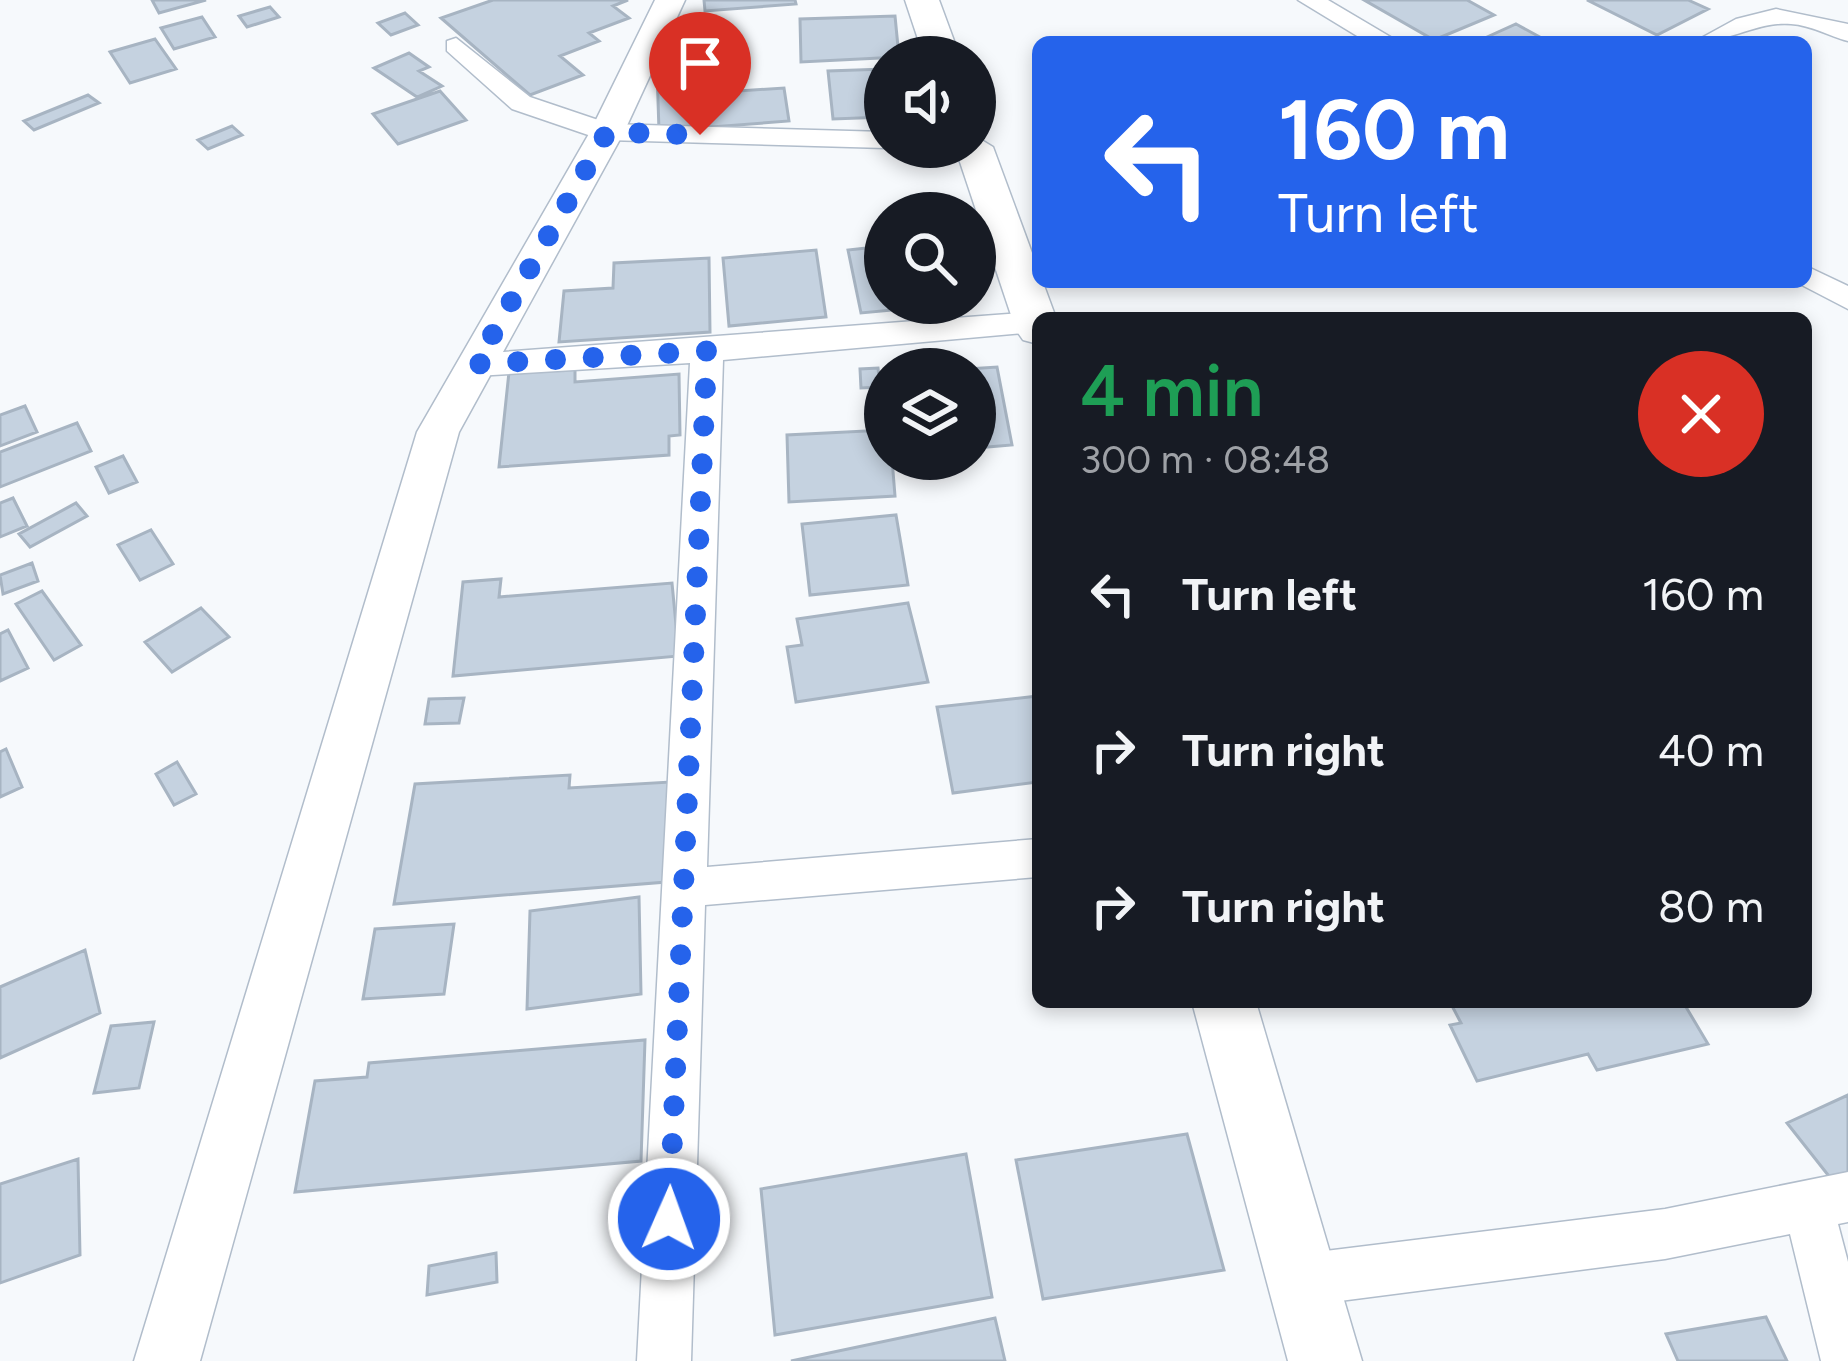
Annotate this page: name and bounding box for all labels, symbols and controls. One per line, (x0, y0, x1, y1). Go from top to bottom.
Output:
pin (649, 12, 751, 135)
icon: arrive (667, 30, 733, 96)
map controls (864, 36, 996, 480)
button: sound (864, 36, 996, 168)
text: 160 m (1278, 79, 1510, 180)
icon: left (1080, 84, 1236, 240)
text: Turn left (1278, 181, 1479, 246)
button: search (864, 192, 996, 324)
button: layers (864, 348, 996, 480)
text: 4 min (1080, 348, 1263, 434)
button: close (1638, 351, 1764, 477)
text: 300 m · 08:48 (1080, 436, 1330, 483)
icon: left (1080, 561, 1146, 627)
text: Turn left (1182, 567, 1357, 621)
text: 160 m (1642, 567, 1764, 621)
icon: right (1080, 717, 1146, 783)
text: Turn right (1182, 723, 1385, 777)
text: 40 m (1658, 723, 1764, 777)
icon: right (1080, 873, 1146, 939)
text: Turn right (1182, 879, 1385, 933)
text: 80 m (1658, 879, 1764, 933)
position arrow (606, 1156, 732, 1282)

